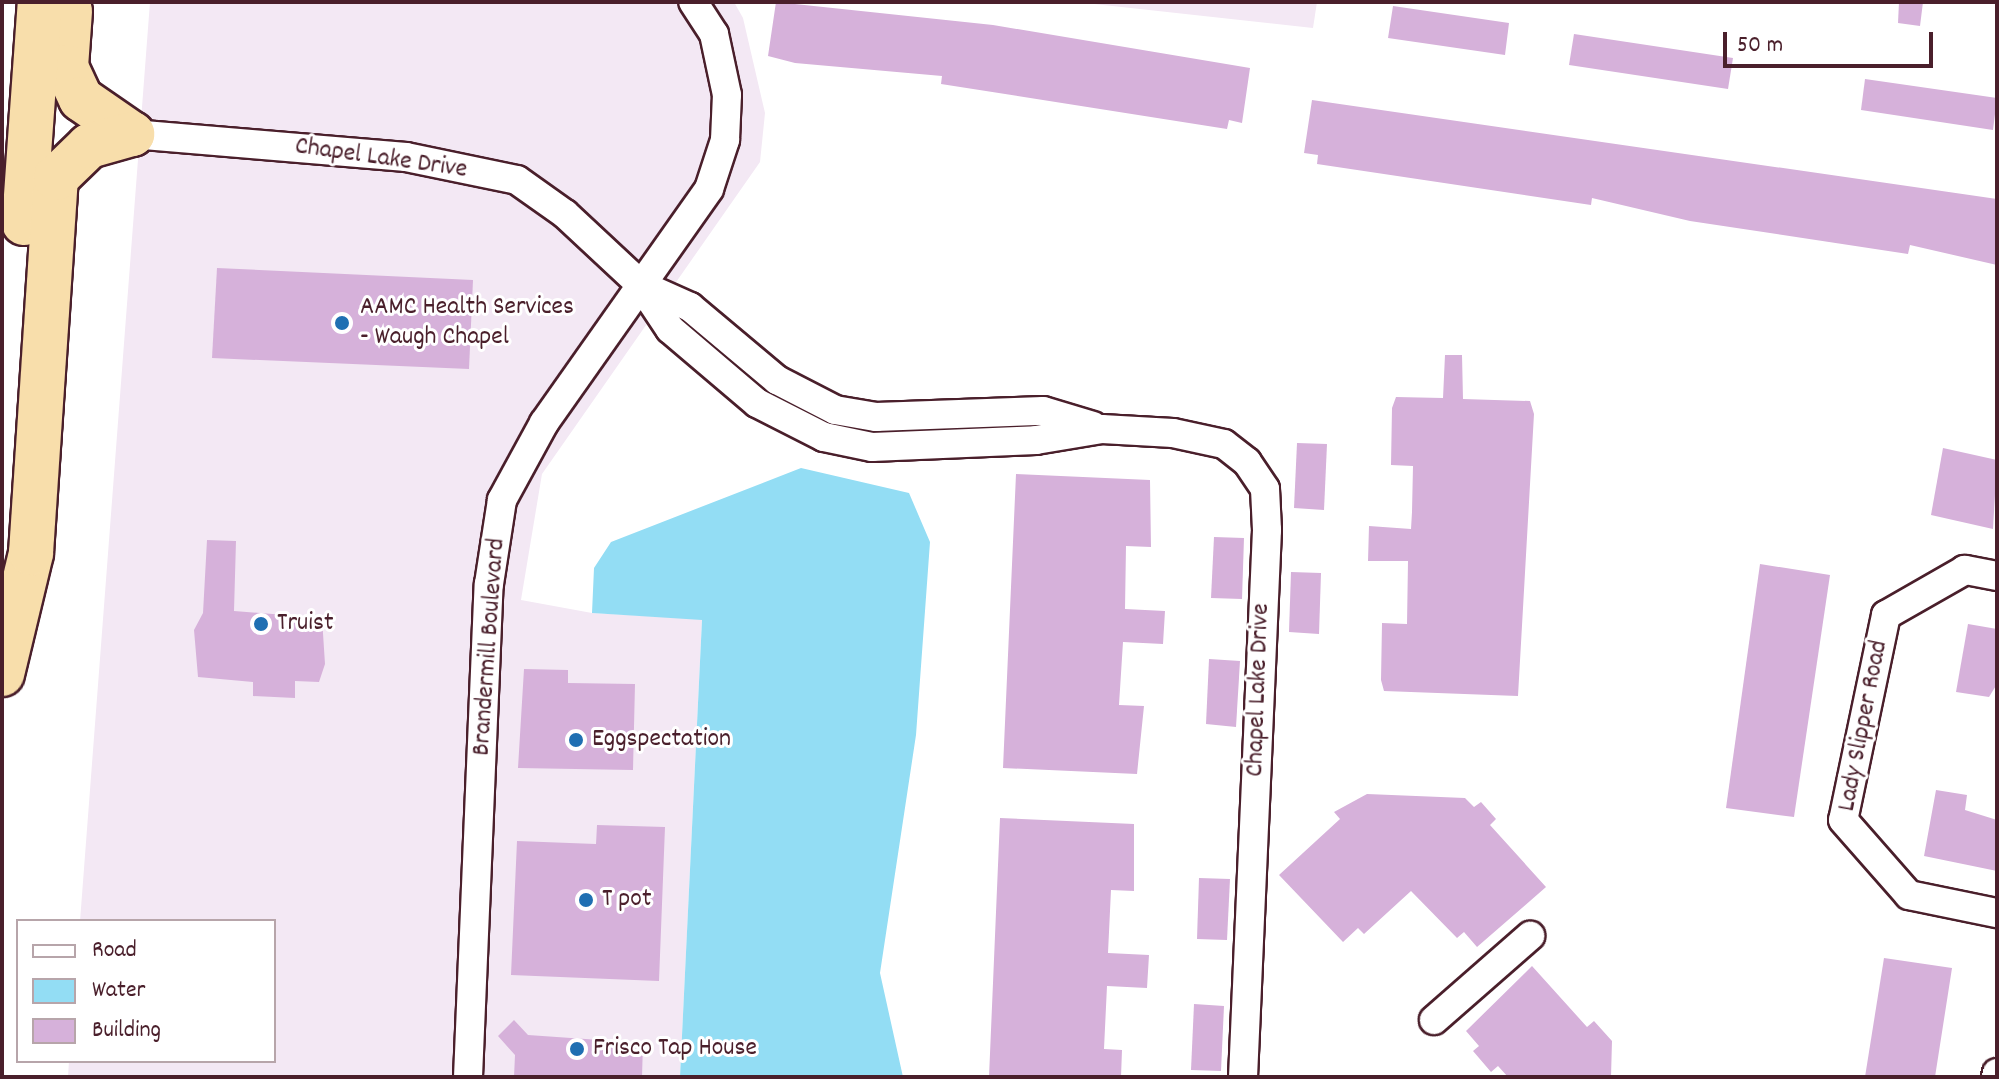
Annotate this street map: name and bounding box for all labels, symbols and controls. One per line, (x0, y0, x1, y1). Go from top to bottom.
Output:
scale bar (1727, 16, 1937, 66)
text: 50 m (1737, 29, 1783, 63)
street label: Chapel Lake Drive (293, 131, 469, 187)
place label: AAMC Health Services - Waugh Chapel (360, 292, 574, 354)
marker: AAMC Health Services - Waugh Chapel (331, 312, 353, 334)
street label: Brandermill Boulevard (467, 537, 513, 757)
street label: Chapel Lake Drive (1240, 603, 1278, 777)
place label: Truist (277, 608, 334, 640)
marker: Truist (252, 615, 270, 633)
street label: Lady Slipper Road (1832, 638, 1896, 814)
place label: Eggspectation (592, 724, 731, 756)
marker: Eggspectation (567, 731, 585, 749)
place label: T pot (602, 884, 652, 916)
marker: T pot (577, 891, 595, 909)
legend (16, 919, 276, 1063)
text: Road (92, 934, 137, 968)
text: Water (92, 974, 145, 1008)
text: Building (92, 1014, 161, 1048)
place label: Frisco Tap House (593, 1033, 757, 1065)
marker: Frisco Tap House (568, 1040, 586, 1058)

